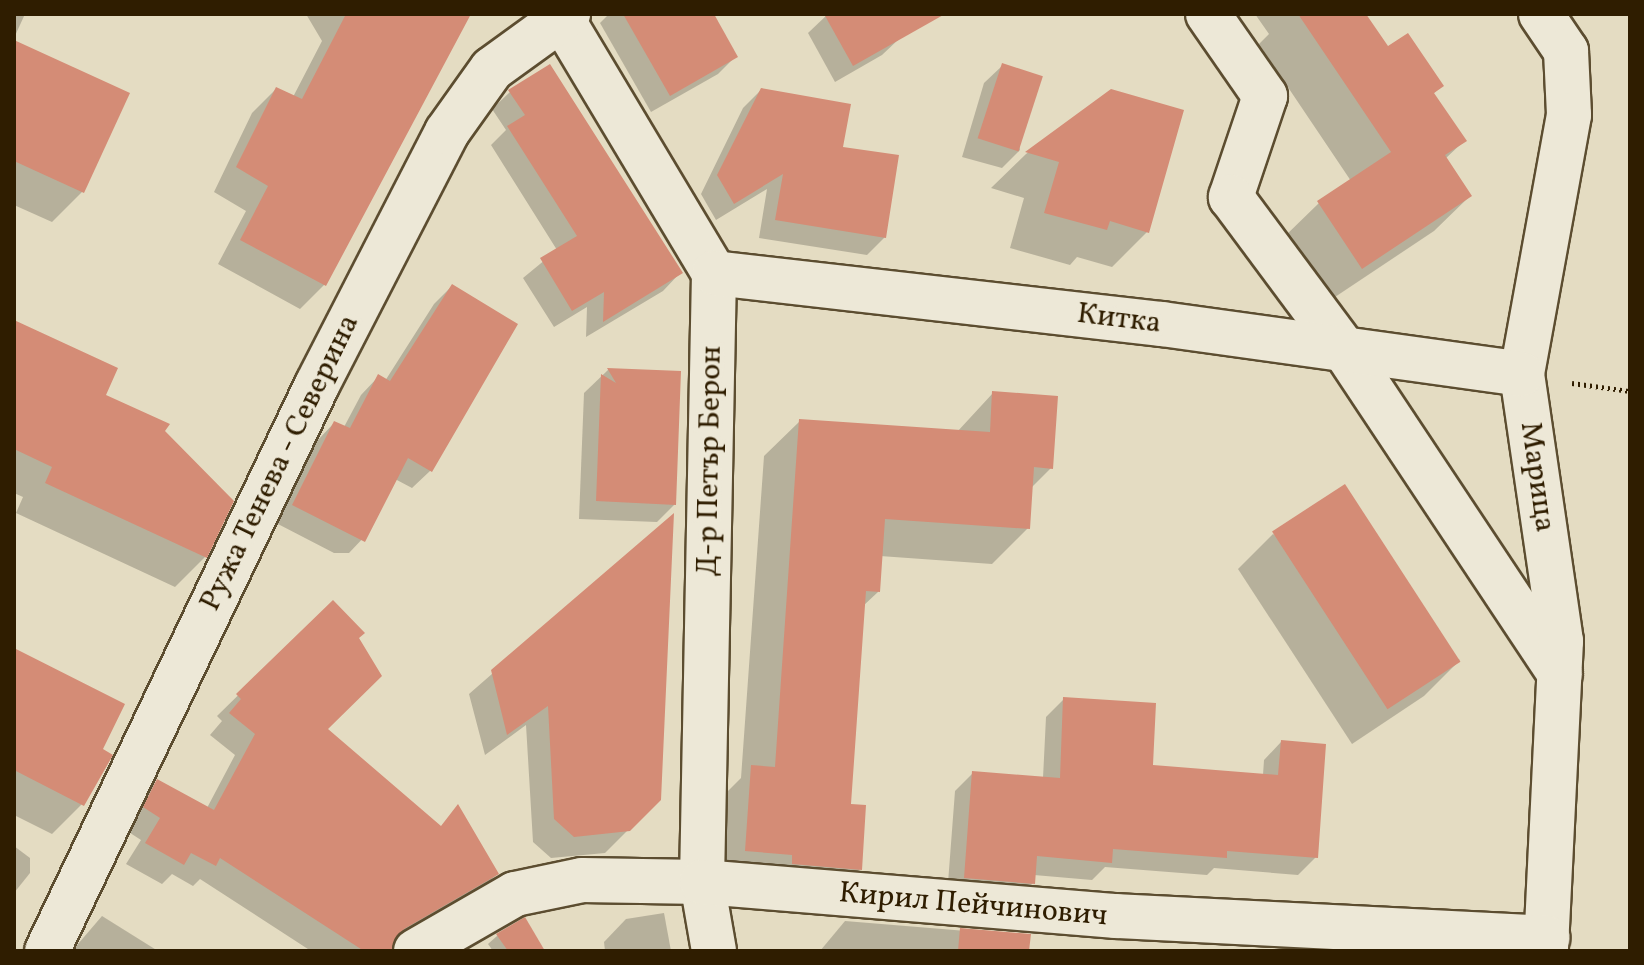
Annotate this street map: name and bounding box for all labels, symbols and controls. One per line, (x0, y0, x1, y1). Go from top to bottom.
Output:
street label: Китка (1075, 296, 1163, 342)
street label: Ружа Тенева - Северина (192, 308, 368, 618)
street label: Д-р Петър Берон (690, 345, 730, 577)
street label: Марица (1511, 420, 1563, 534)
street label: Кирил Пейчинович (837, 875, 1109, 935)

